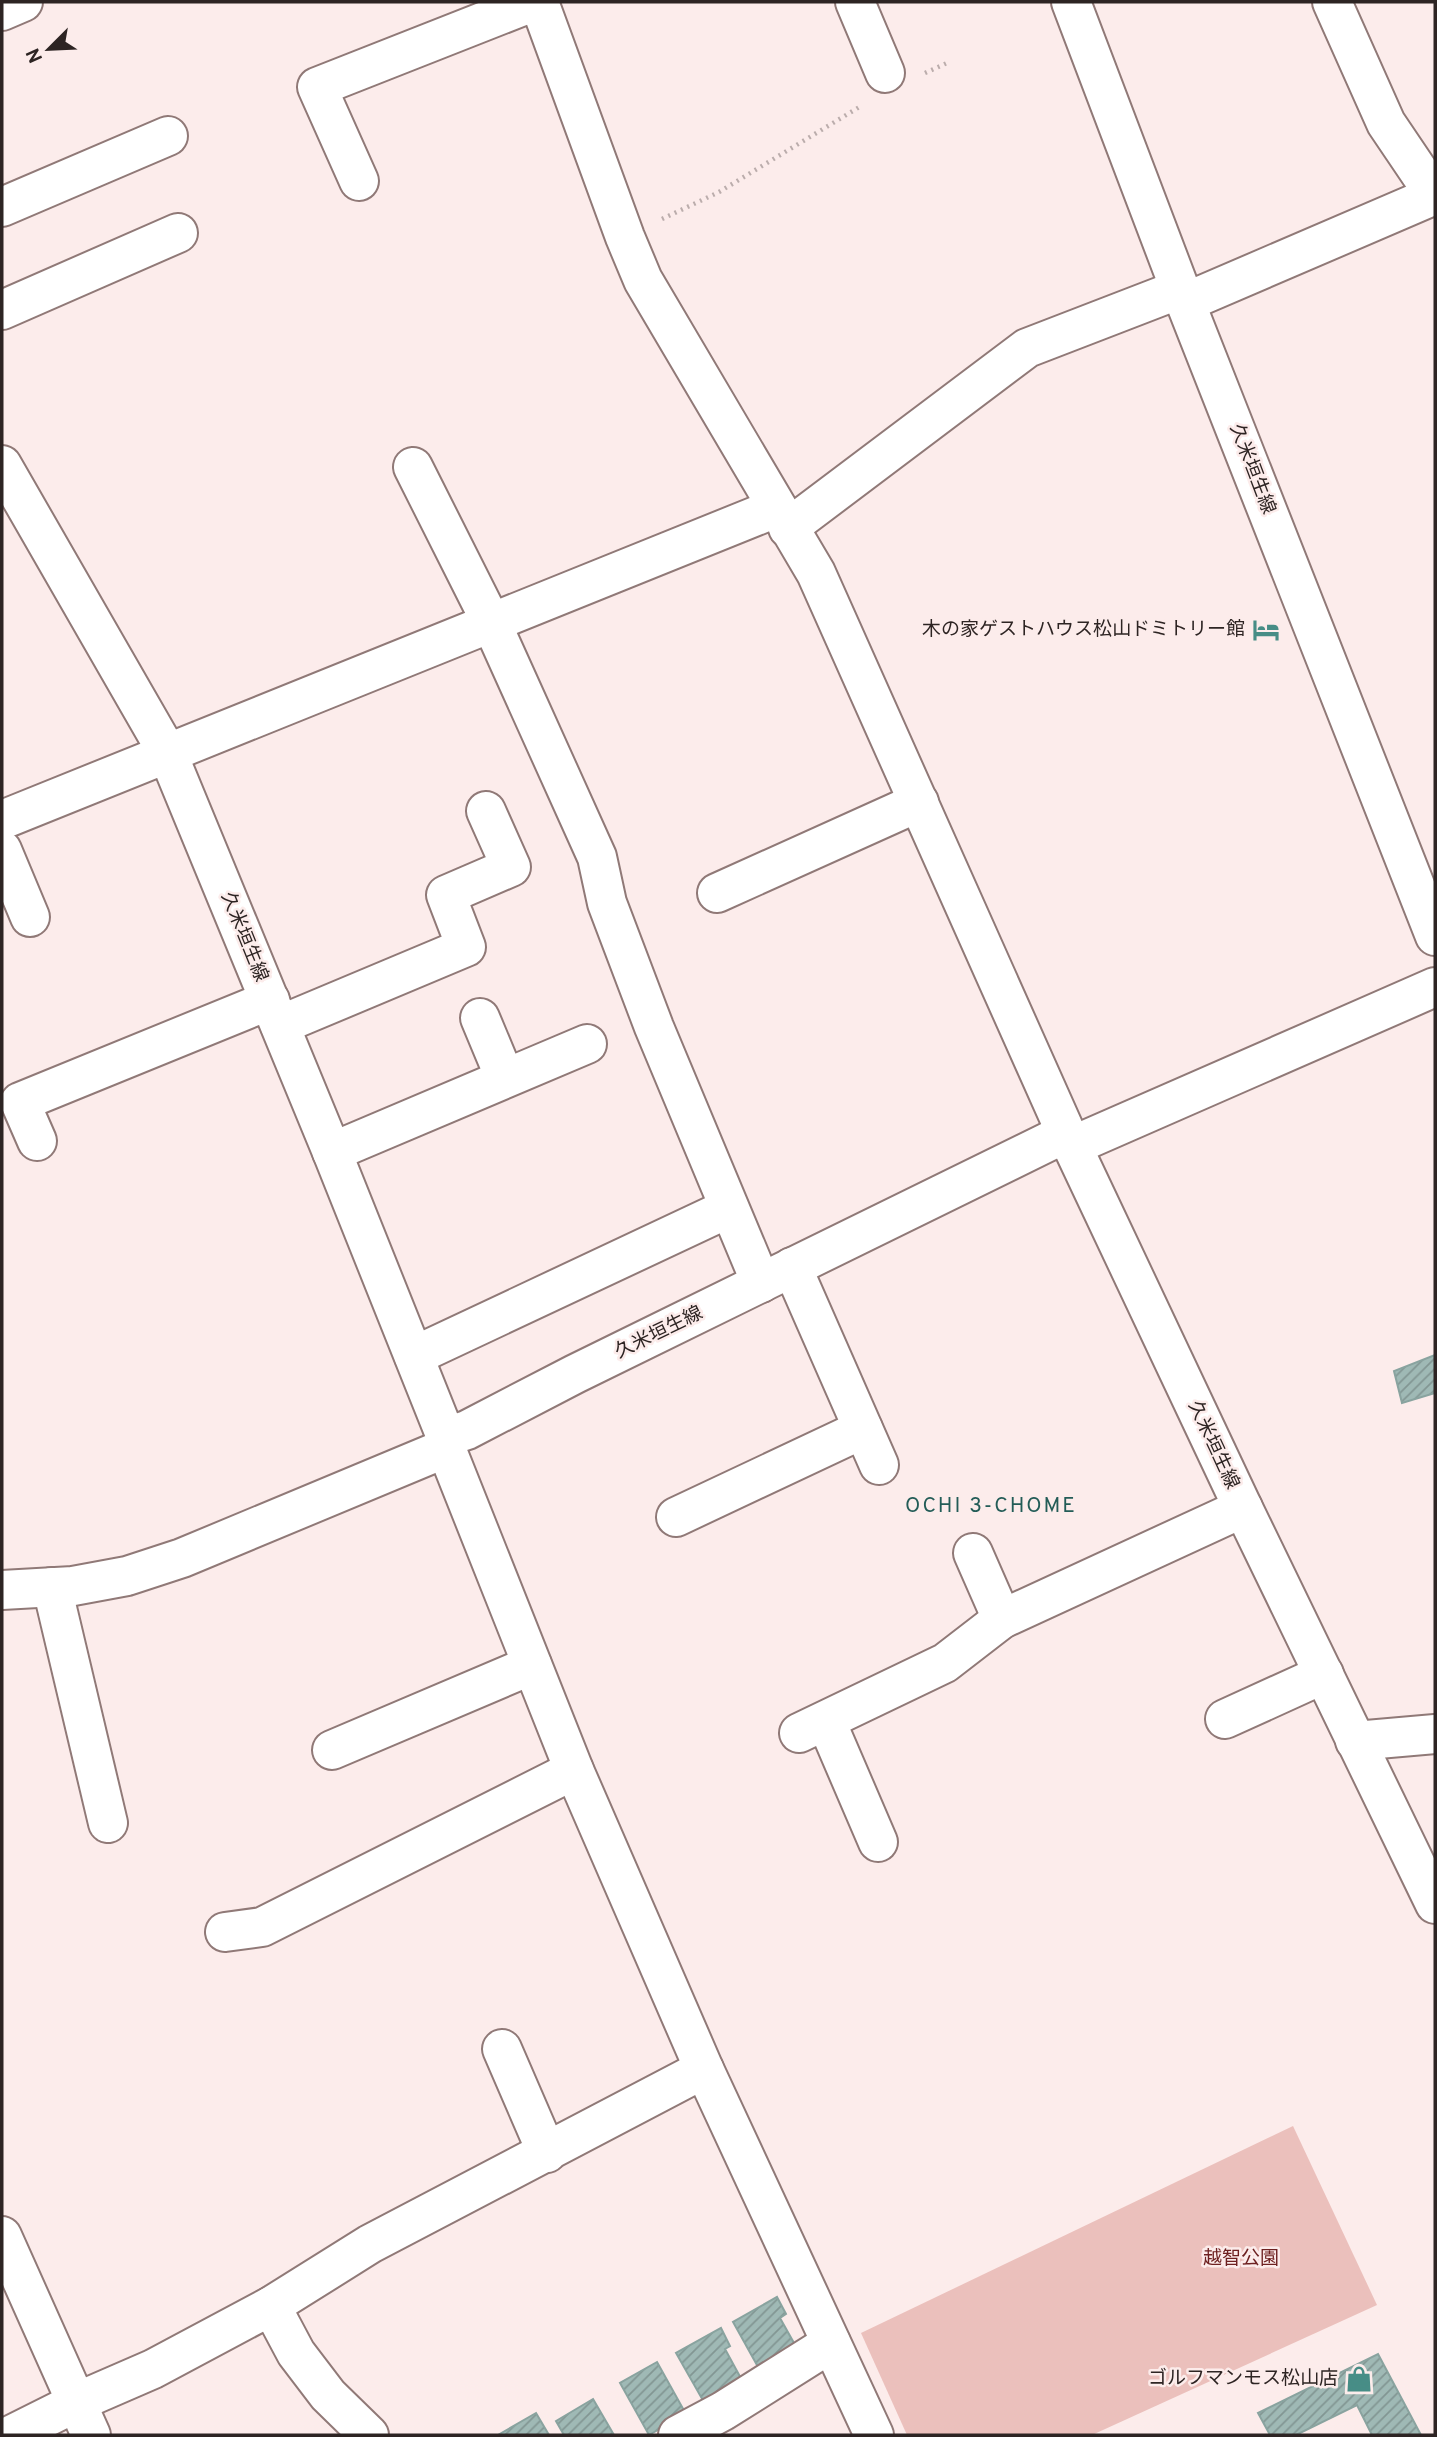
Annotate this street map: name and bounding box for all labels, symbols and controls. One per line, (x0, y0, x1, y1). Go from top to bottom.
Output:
north arrow (14, 14, 84, 84)
text: N (22, 44, 49, 66)
street label: 久米垣生線 (1224, 420, 1280, 518)
hotel icon: 木の家ゲストハウス松山ドミトリー館 (1251, 615, 1281, 645)
place label: 木の家ゲストハウス松山ドミトリー館 (922, 618, 1245, 642)
street label: 久米垣生線 (215, 888, 273, 986)
street label: 久米垣生線 (611, 1301, 707, 1365)
street label: 久米垣生線 (1182, 1397, 1244, 1493)
district label: OCHI 3-CHOME (905, 1493, 1077, 1520)
park label: 越智公園 (1203, 2247, 1279, 2271)
shop icon: ゴルフマンモス松山店 (1344, 2364, 1374, 2394)
place label: ゴルフマンモス松山店 (1148, 2367, 1338, 2391)

